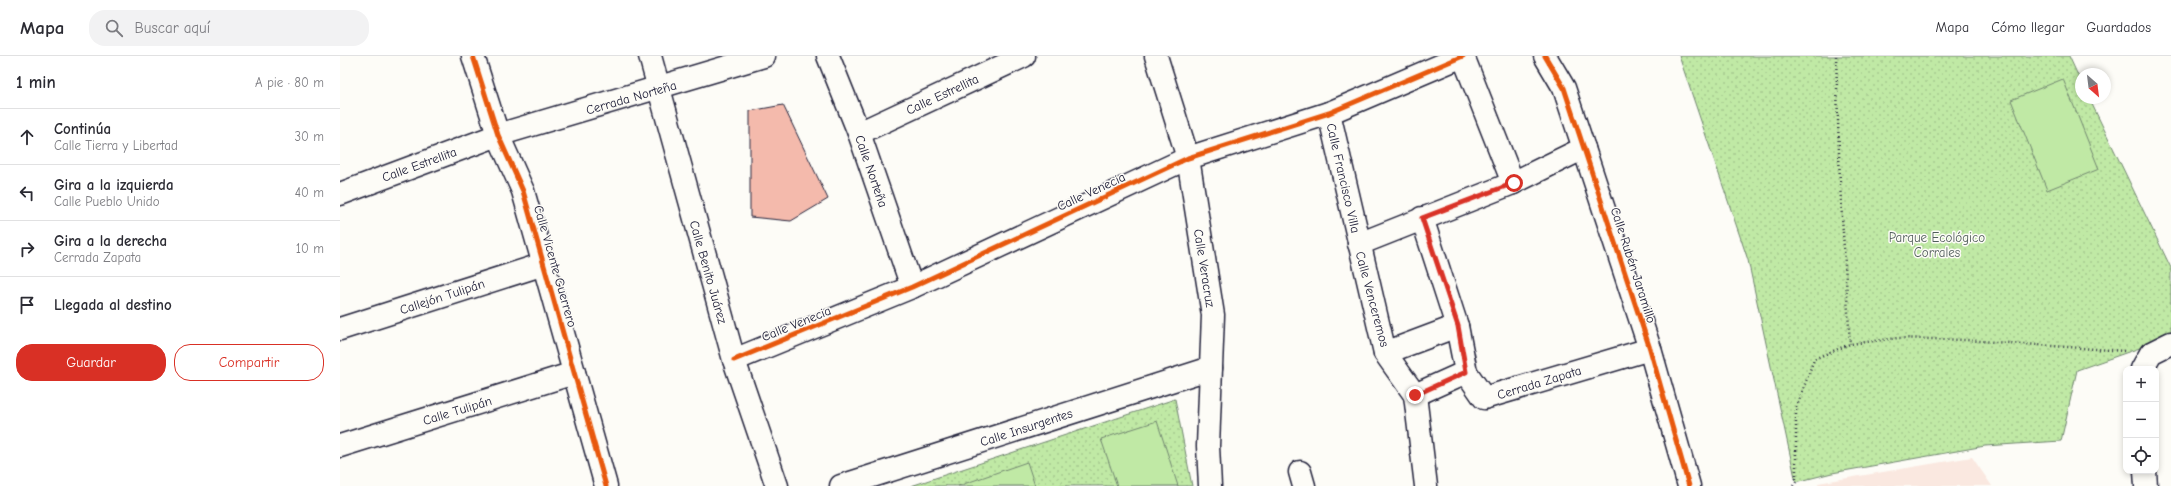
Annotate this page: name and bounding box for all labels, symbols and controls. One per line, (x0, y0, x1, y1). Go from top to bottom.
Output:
search box (89, 10, 369, 46)
text: Mapa (20, 17, 65, 39)
icon: search (103, 17, 125, 39)
text: Buscar aquí (135, 19, 210, 37)
text: Mapa (1936, 19, 1969, 36)
text: Cómo llegar (1991, 19, 2064, 36)
text: Guardados (2086, 19, 2151, 36)
north arrow (2075, 68, 2111, 104)
street label: Calle Estrellita (904, 71, 981, 118)
text: 1 min (16, 73, 56, 92)
text: A pie · 80 m (255, 75, 324, 90)
street label: Cerrada Norteña (584, 77, 678, 118)
text: Continúa (54, 120, 111, 138)
street label: Calle Francisco Villa (1324, 122, 1363, 234)
icon: ahead (16, 126, 38, 148)
text: 30 m (294, 129, 324, 144)
street label: Calle Norteña (852, 133, 891, 209)
text: Calle Tierra y Libertad (54, 138, 178, 153)
street label: Calle Estrellita (380, 144, 459, 185)
street label: Calle Venecia (1055, 169, 1128, 214)
route start (1505, 174, 1523, 192)
text: Gira a la izquierda (54, 176, 174, 194)
icon: left (16, 182, 38, 204)
text: 40 m (295, 185, 324, 200)
text: Calle Pueblo Unido (54, 194, 160, 209)
street label: Calle Vicente Guerrero (531, 203, 580, 329)
street label: Calle Rubén Jaramillo (1608, 205, 1659, 325)
street label: Calle Benito Juárez (687, 219, 731, 326)
street label: Calle Veracruz (1191, 228, 1218, 309)
park label: Parque Ecológico Corrales (1889, 230, 1985, 260)
text: Gira a la derecha (54, 232, 167, 250)
icon: right (16, 238, 38, 260)
text: 10 m (296, 241, 324, 256)
text: Cerrada Zapata (54, 250, 141, 265)
street label: Calle Venceremos (1353, 250, 1392, 349)
street label: Callejón Tulipán (398, 276, 487, 317)
icon: arrive (16, 294, 38, 316)
text: Llegada al destino (54, 296, 172, 314)
street label: Calle Venecia (759, 303, 833, 344)
button: Guardar (16, 344, 166, 381)
button: Compartir (174, 344, 324, 381)
street label: Cerrada Zapata (1495, 363, 1583, 402)
map controls (2123, 366, 2159, 474)
button: + (2123, 366, 2159, 402)
route end (1406, 386, 1424, 404)
street label: Calle Tulipán (421, 393, 493, 428)
button: − (2123, 402, 2159, 438)
street label: Calle Insurgentes (978, 405, 1074, 449)
button: locate (2123, 438, 2159, 474)

